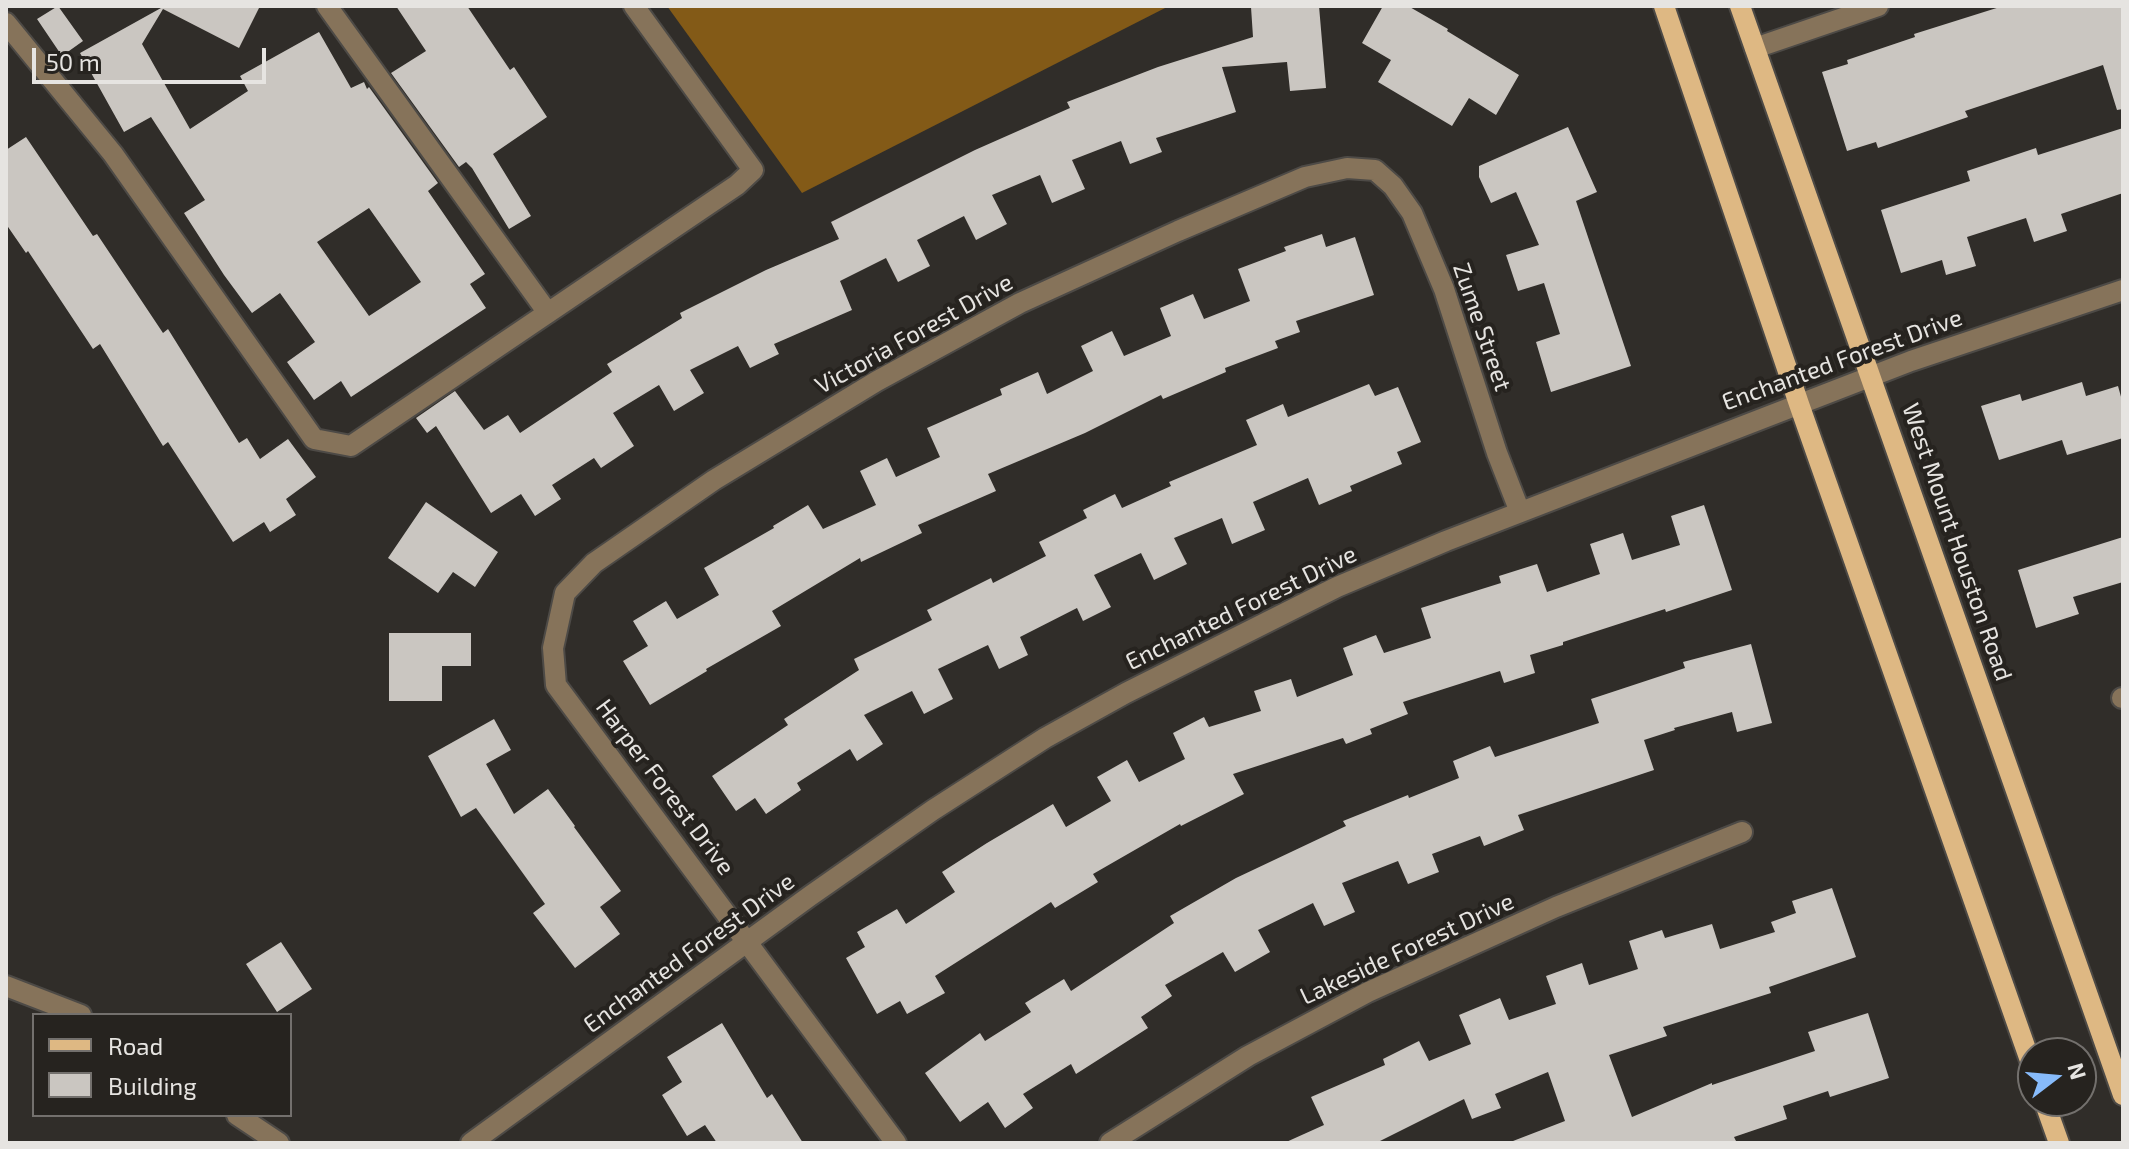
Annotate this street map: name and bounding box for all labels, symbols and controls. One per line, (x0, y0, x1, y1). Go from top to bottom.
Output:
scale bar (36, 32, 270, 82)
text: 50 m (46, 47, 100, 76)
street label: Zume Street (1447, 259, 1517, 395)
street label: Victoria Forest Drive (810, 268, 1018, 400)
street label: Enchanted Forest Drive (1718, 303, 1966, 417)
street label: West Mount Houston Road (1896, 399, 2018, 685)
street label: Enchanted Forest Drive (1121, 540, 1361, 676)
street label: Harper Forest Drive (590, 693, 740, 881)
street label: Enchanted Forest Drive (578, 867, 800, 1039)
street label: Lakeside Forest Drive (1296, 887, 1518, 1011)
legend (32, 1013, 292, 1117)
text: Road (108, 1031, 163, 1060)
north arrow (2017, 1037, 2097, 1117)
text: N (2063, 1060, 2093, 1082)
text: Building (108, 1071, 197, 1100)

